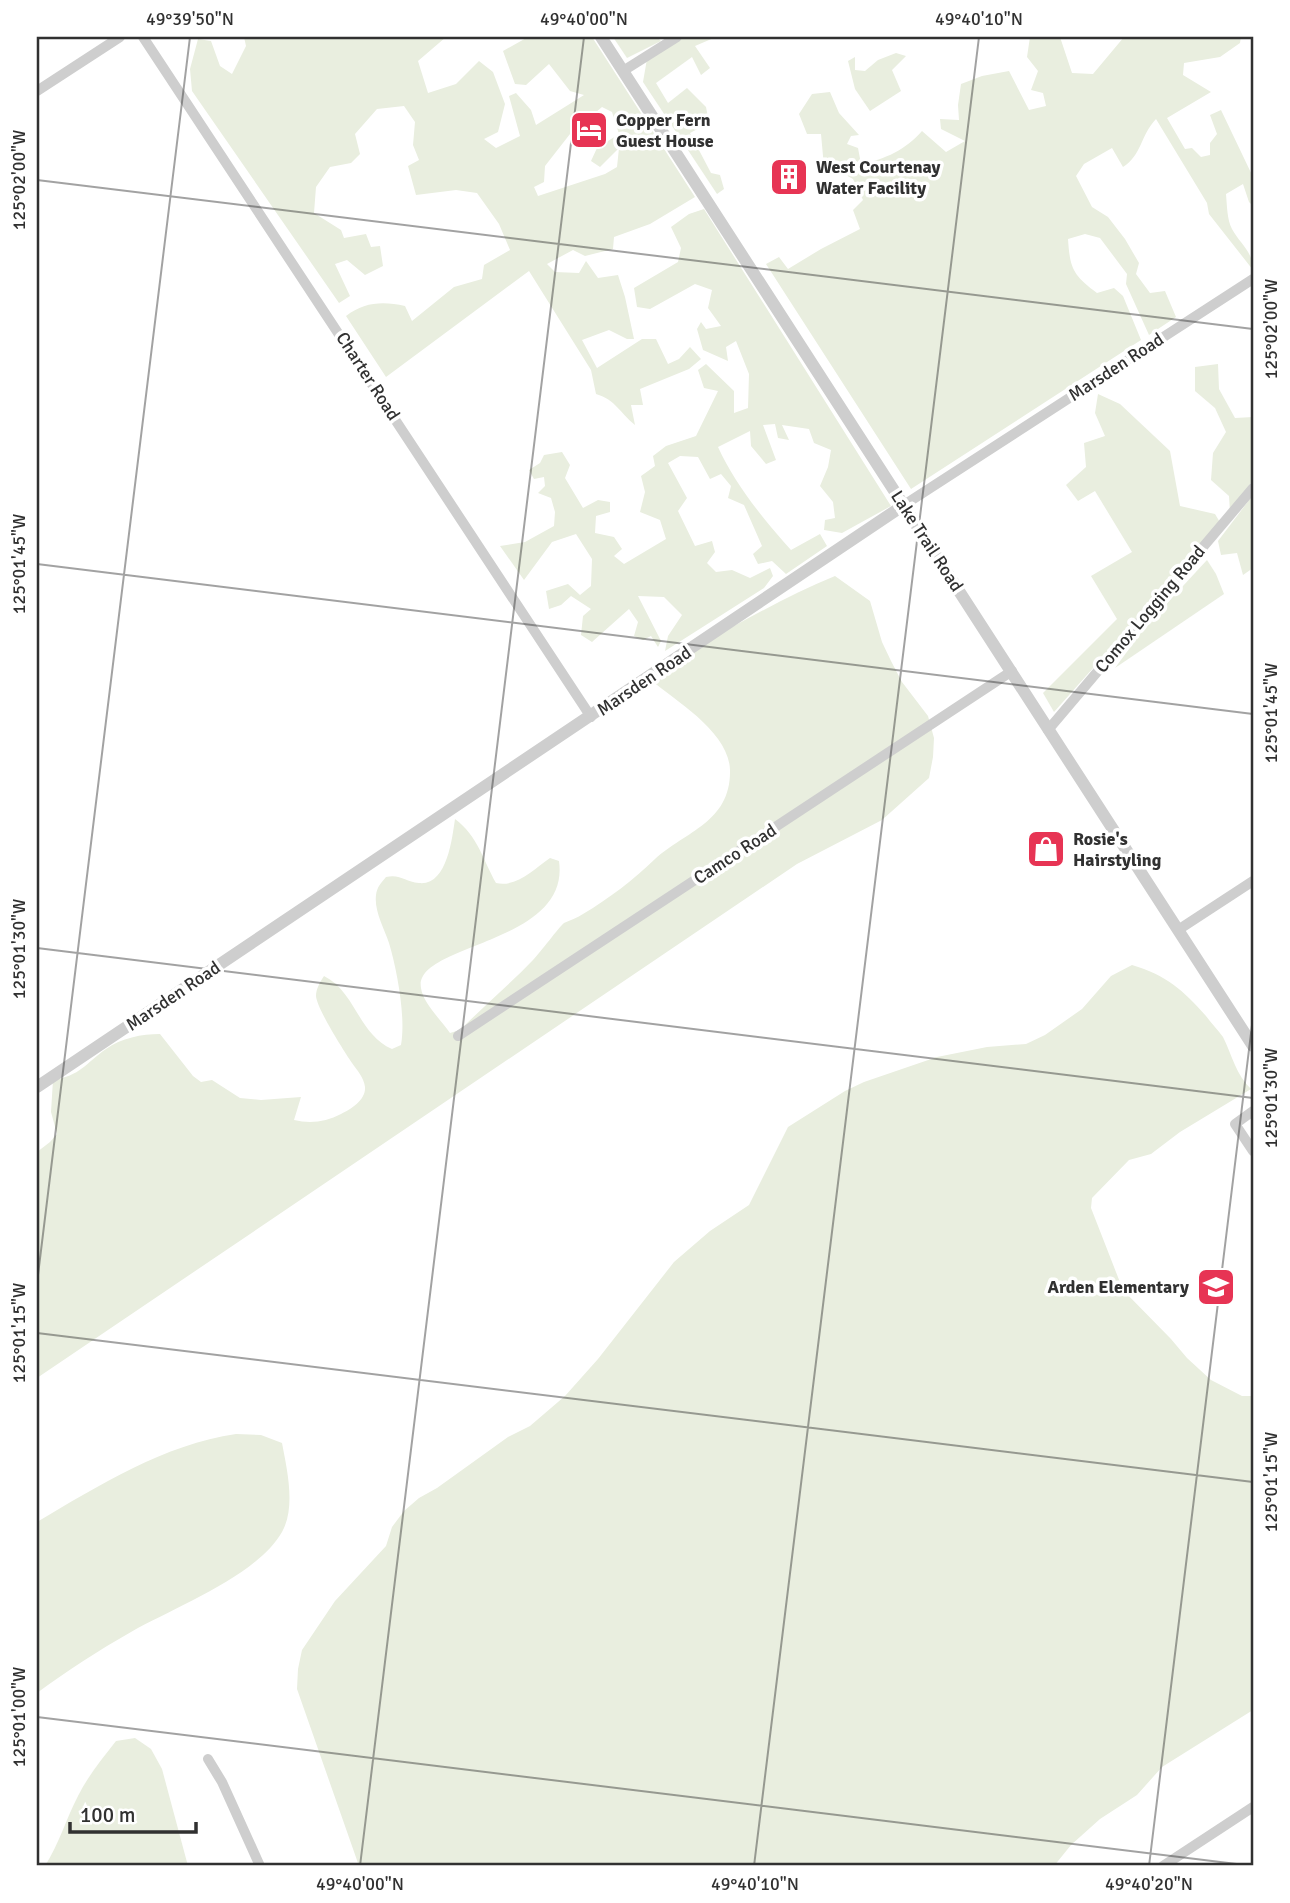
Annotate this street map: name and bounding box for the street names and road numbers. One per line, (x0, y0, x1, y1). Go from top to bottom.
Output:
street label: Charter Road (331, 328, 405, 424)
street label: Marsden Road (1064, 328, 1168, 406)
street label: Lake Trail Road (886, 486, 968, 596)
street label: Comox Logging Road (1090, 541, 1210, 677)
street label: Marsden Road (593, 641, 695, 721)
street label: Camco Road (689, 819, 781, 889)
street label: Marsden Road (122, 956, 224, 1036)

